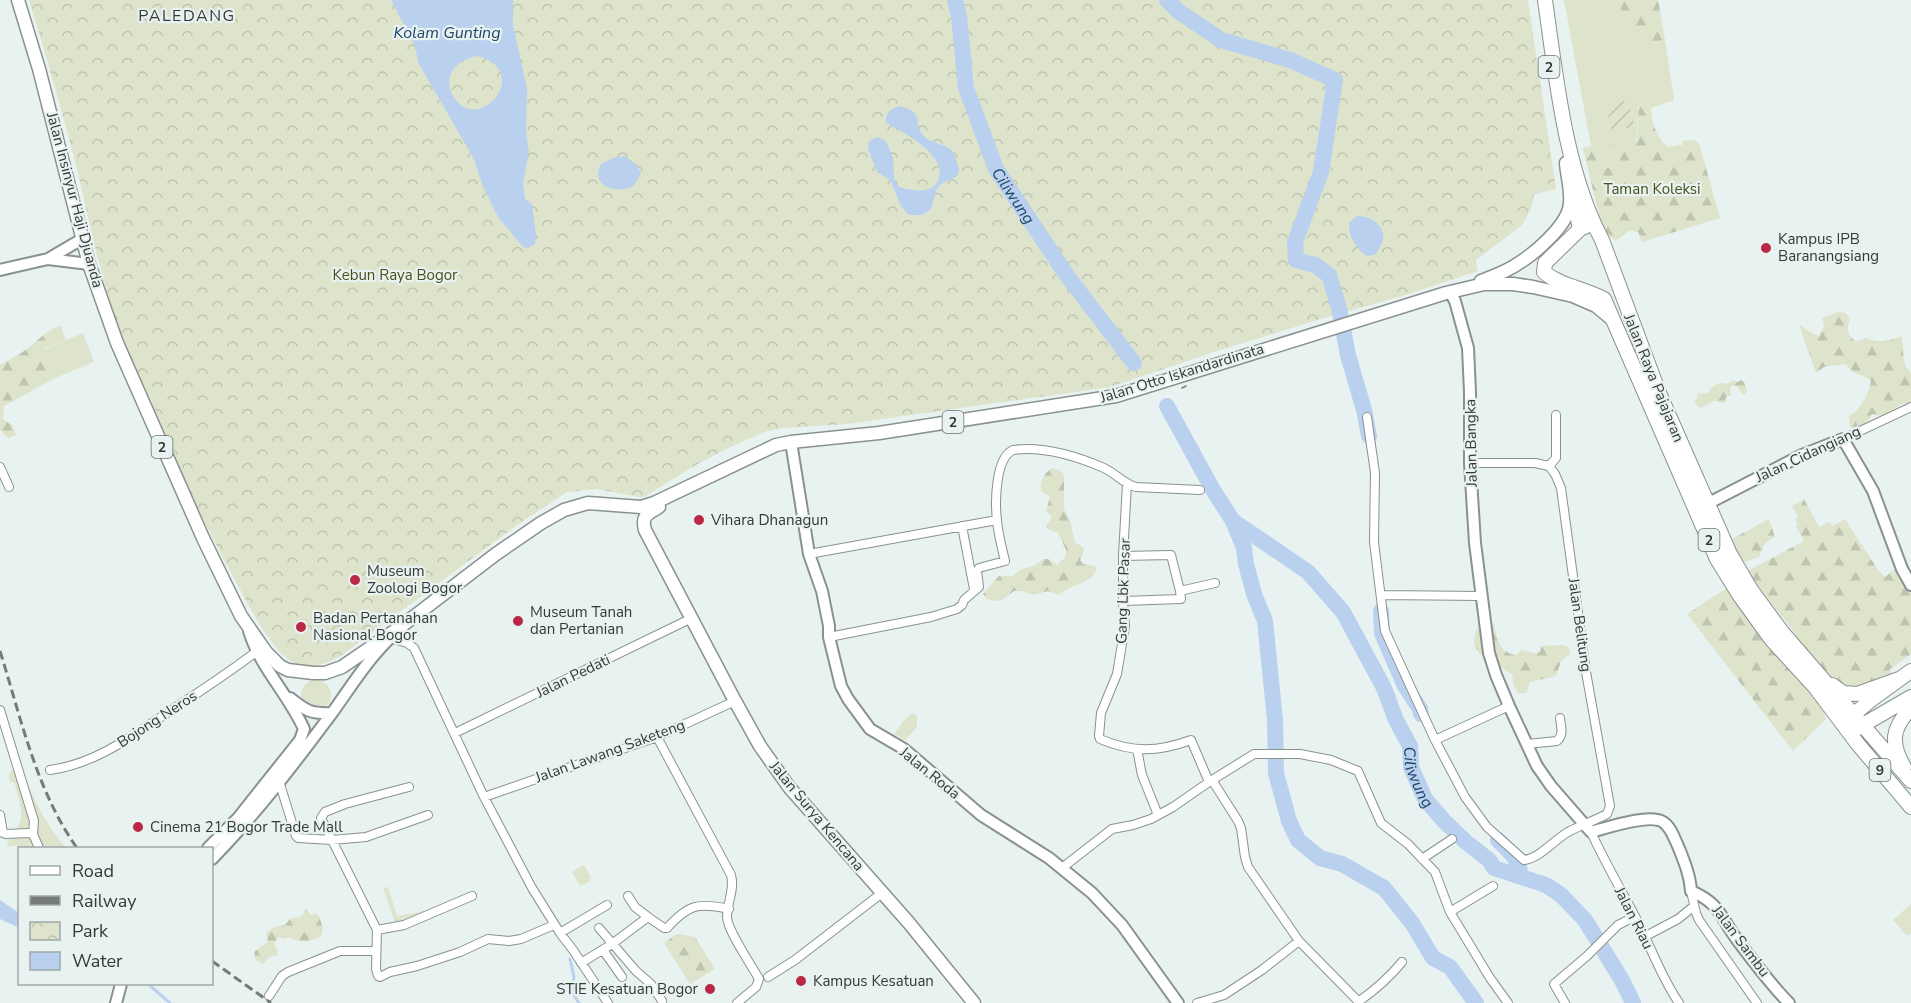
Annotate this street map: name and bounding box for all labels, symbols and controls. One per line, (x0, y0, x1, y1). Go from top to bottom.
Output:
district label: PALEDANG (138, 5, 236, 27)
water label: Kolam Gunting (393, 22, 501, 44)
road number: 2 (1538, 56, 1560, 78)
street label: Jalan Insinyur Haji Djuanda (42, 109, 108, 290)
water label: Ciliwung (986, 163, 1040, 229)
park label: Taman Koleksi (1604, 179, 1700, 199)
place label: Kampus IPB Baranangsiang (1778, 229, 1879, 266)
marker: Kampus IPB Baranangsiang (1759, 241, 1773, 255)
park label: Kebun Raya Bogor (333, 265, 458, 285)
street label: Jalan Raya Pajajaran (1619, 310, 1689, 445)
street label: Jalan Otto Iskandardinata (1097, 339, 1266, 408)
street label: Jalan Bangka (1460, 399, 1482, 488)
road number: 2 (942, 411, 964, 433)
street label: Jalan Cidangiang (1751, 421, 1864, 488)
road number: 2 (152, 436, 172, 458)
place label: Vihara Dhanagun (710, 510, 828, 530)
marker: Vihara Dhanagun (692, 513, 706, 527)
road number: 2 (1698, 529, 1720, 551)
street label: Gang Lbk Pasar (1111, 537, 1135, 644)
place label: Museum Zoologi Bogor (367, 561, 463, 598)
marker: Museum Zoologi Bogor (348, 573, 362, 587)
street label: Jalan Belitung (1563, 576, 1596, 673)
place label: Museum Tanah dan Pertanian (530, 602, 632, 639)
place label: Badan Pertanahan Nasional Bogor (313, 608, 438, 645)
marker: Museum Tanah dan Pertanian (511, 614, 525, 628)
marker: Badan Pertanahan Nasional Bogor (294, 620, 308, 634)
street label: Jalan Pedati (532, 649, 613, 703)
street label: Bojong Neros (113, 686, 201, 752)
street label: Jalan Lawang Saketeng (531, 715, 688, 788)
street label: Jalan Roda (895, 742, 964, 804)
water label: Ciliwung (1398, 746, 1438, 813)
street label: Jalan Surya Kencana (765, 756, 869, 875)
road number: 9 (1870, 759, 1890, 781)
place label: Cinema 21 Bogor Trade Mall (150, 817, 343, 837)
marker: Cinema 21 Bogor Trade Mall (131, 820, 145, 834)
legend (18, 847, 213, 985)
text: Road (72, 859, 114, 883)
street label: Jalan Riau (1609, 883, 1658, 953)
text: Railway (72, 889, 137, 913)
street label: Jalan Sambu (1707, 900, 1774, 981)
text: Park (72, 919, 109, 943)
text: Water (72, 949, 123, 973)
place label: Kampus Kesatuan (813, 971, 934, 991)
marker: Kampus Kesatuan (794, 974, 808, 988)
place label: STIE Kesatuan Bogor (556, 979, 699, 999)
marker: STIE Kesatuan Bogor (703, 982, 717, 996)

